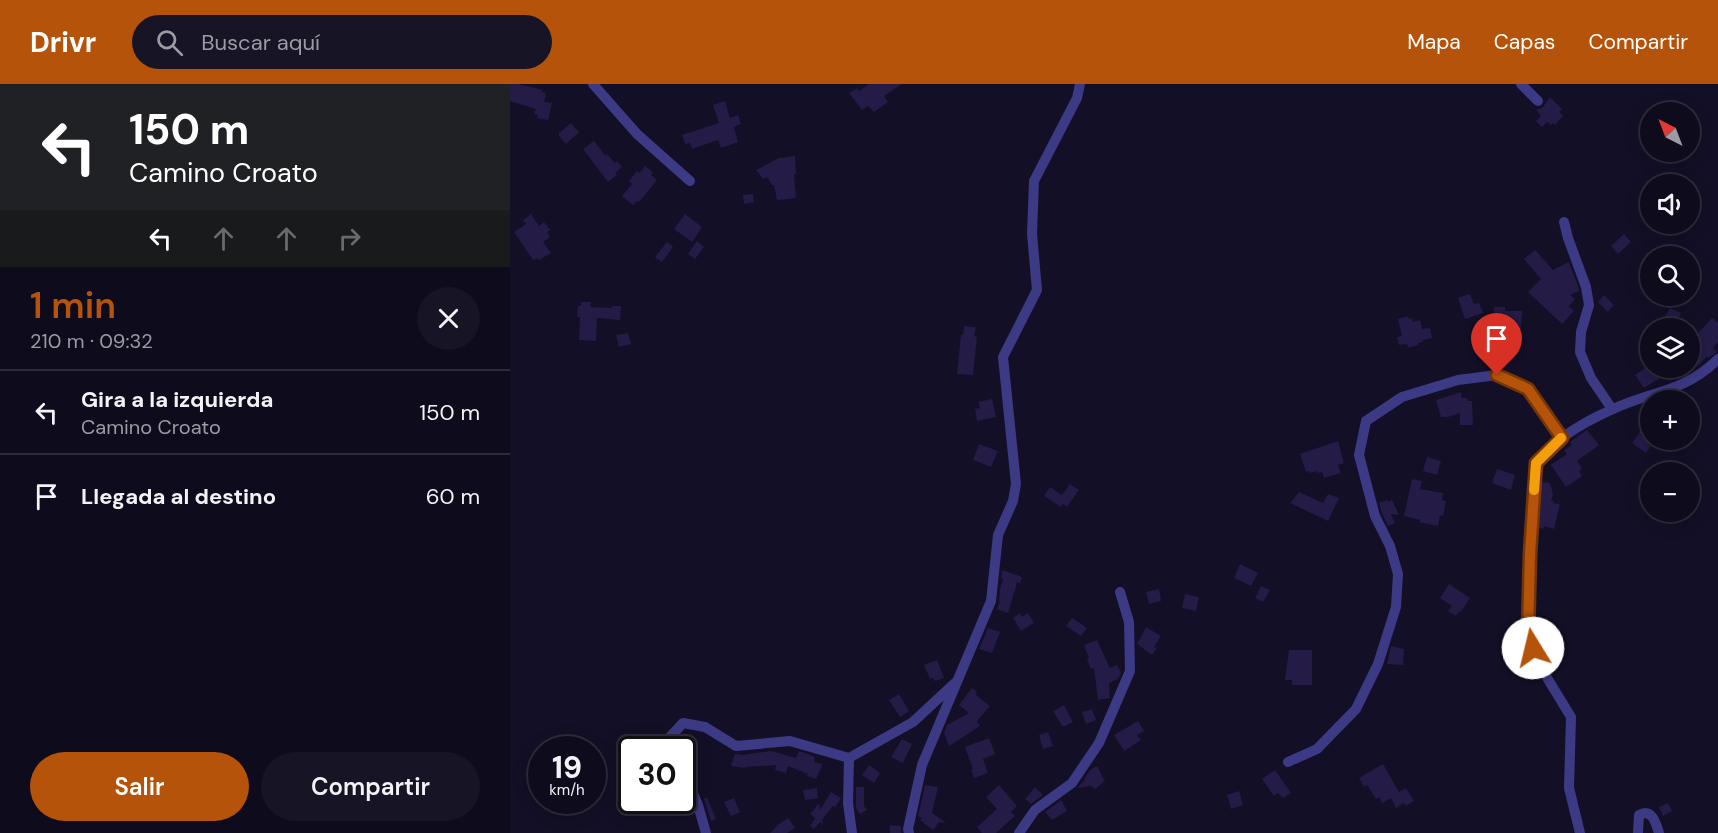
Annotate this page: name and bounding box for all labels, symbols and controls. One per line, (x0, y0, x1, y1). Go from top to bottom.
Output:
search box (132, 15, 552, 69)
text: Drivr (30, 24, 96, 61)
icon: search (153, 26, 186, 59)
text: Buscar aquí (201, 28, 320, 57)
text: Mapa (1407, 28, 1461, 56)
text: Capas (1494, 28, 1555, 56)
text: Compartir (1588, 28, 1688, 56)
text: 150 m (129, 102, 249, 157)
north arrow (1640, 102, 1700, 162)
map controls (1640, 102, 1700, 522)
icon: left (30, 108, 108, 186)
text: Camino Croato (129, 155, 318, 190)
button: sound (1640, 174, 1700, 234)
icon: left (144, 222, 177, 255)
icon: ahead (207, 222, 240, 255)
icon: ahead (270, 222, 303, 255)
icon: right (333, 222, 366, 255)
button: search (1640, 246, 1700, 306)
text: 1 min (30, 282, 116, 329)
button: close (417, 287, 480, 350)
pin (1471, 313, 1522, 375)
button: layers (1640, 318, 1700, 378)
icon: arrive (1480, 322, 1513, 355)
text: 210 m · 09:32 (30, 328, 153, 354)
text: Gira a la izquierda (81, 385, 273, 414)
button: + (1640, 390, 1700, 450)
icon: left (30, 396, 63, 429)
text: 150 m (419, 398, 480, 427)
text: Camino Croato (81, 414, 221, 440)
button: − (1640, 462, 1700, 522)
icon: arrive (30, 480, 63, 513)
text: Llegada al destino (81, 482, 276, 511)
text: 60 m (426, 482, 480, 511)
position arrow (1501, 616, 1565, 680)
speed limit sign: 30 (618, 736, 696, 814)
text: 19 (552, 748, 582, 787)
button: Salir (30, 752, 249, 821)
button: Compartir (261, 752, 480, 821)
text: km/h (549, 780, 585, 800)

